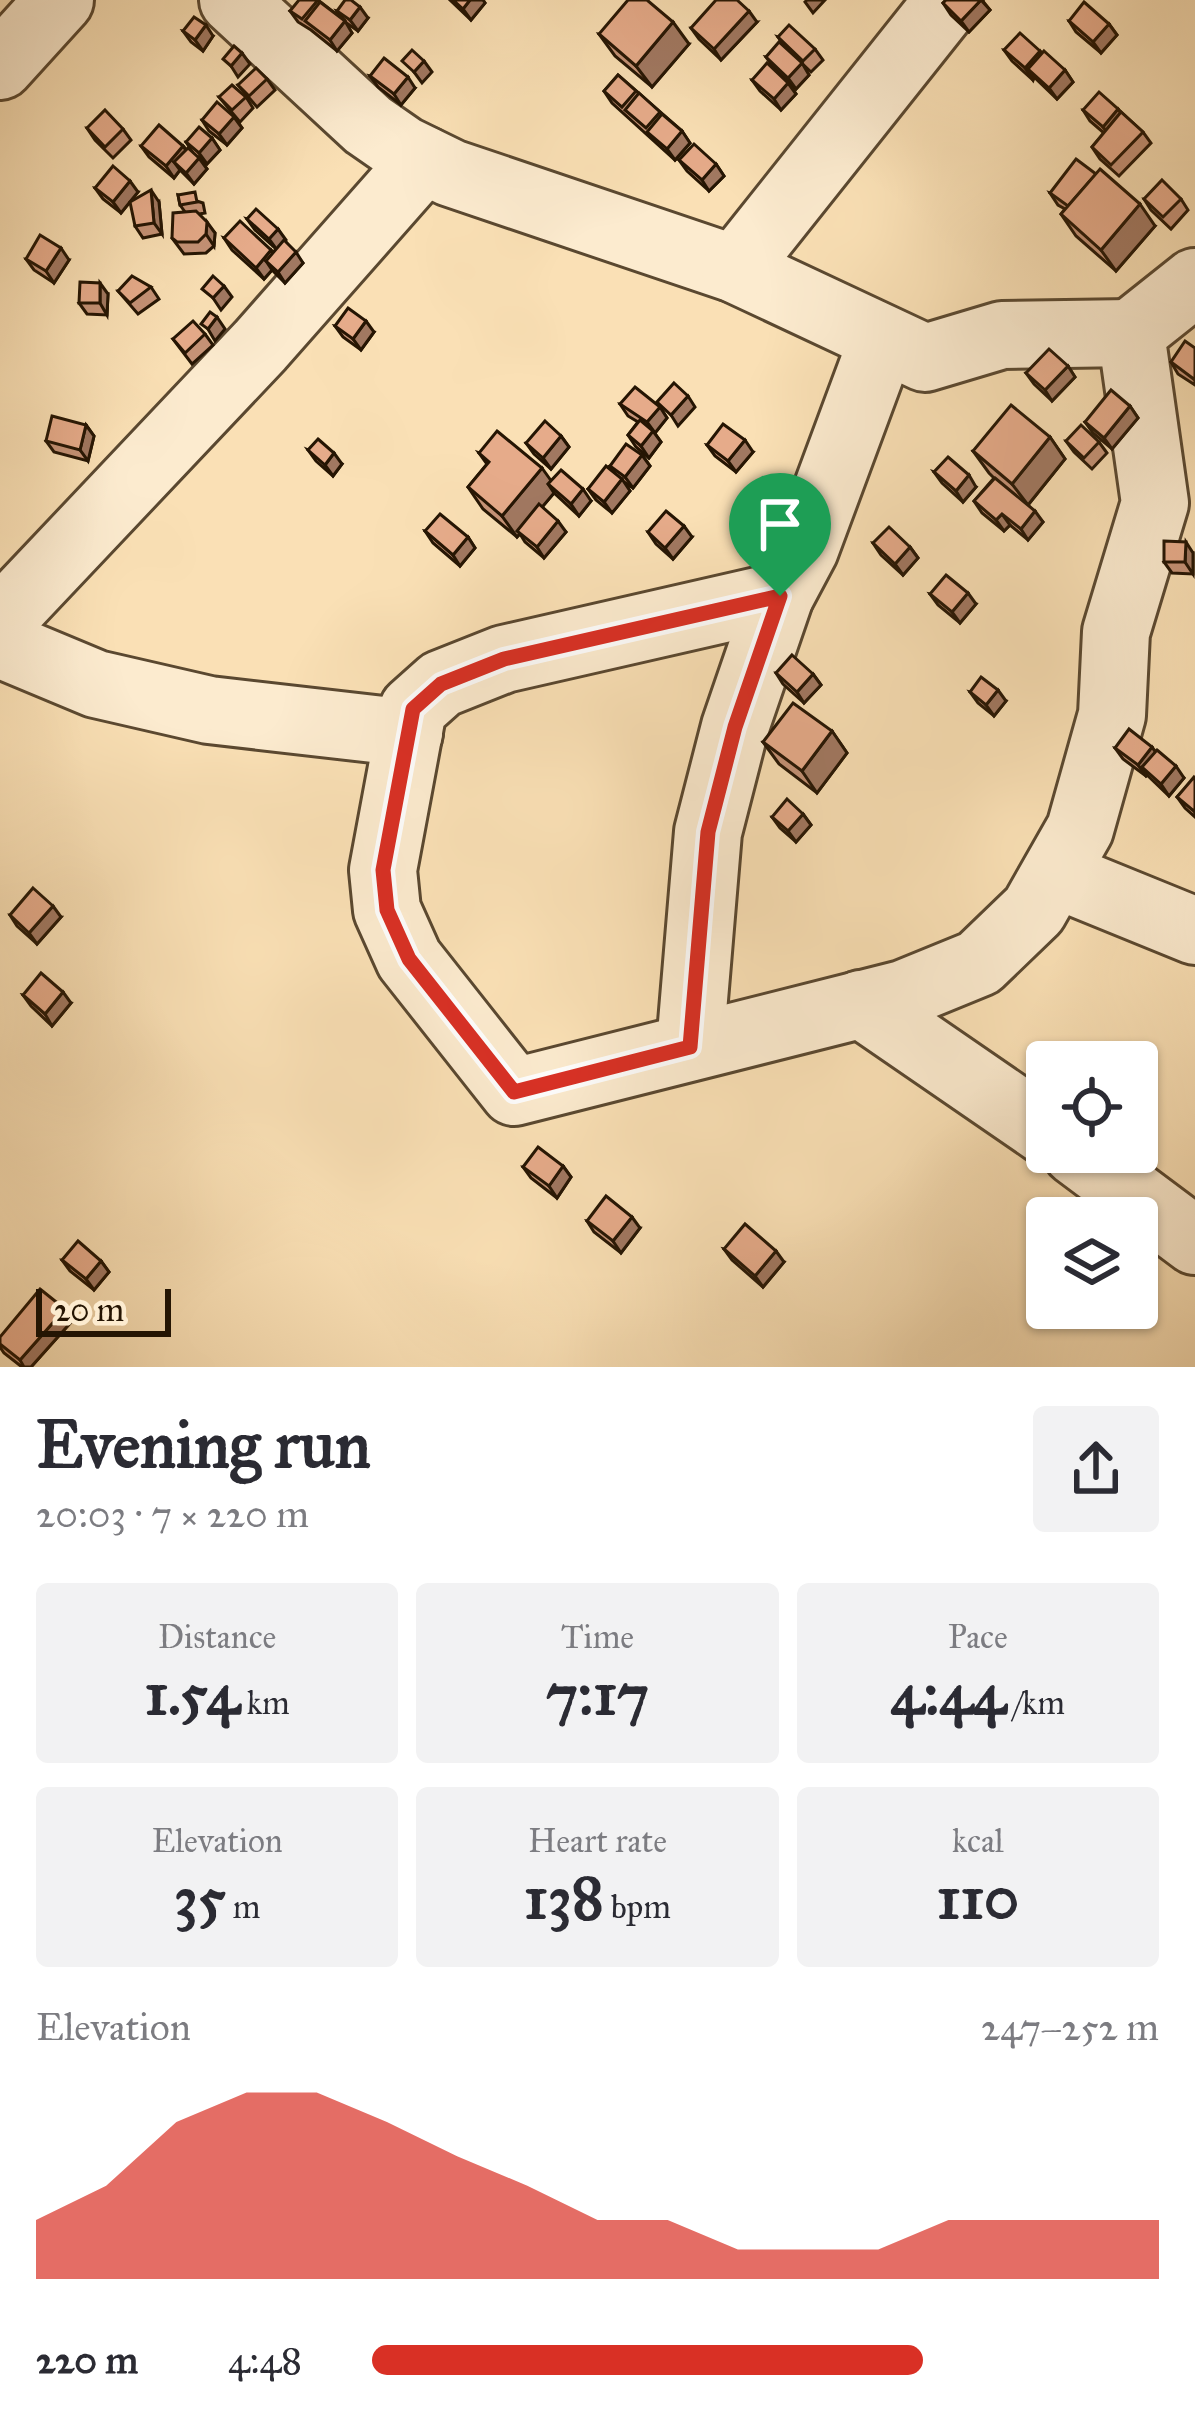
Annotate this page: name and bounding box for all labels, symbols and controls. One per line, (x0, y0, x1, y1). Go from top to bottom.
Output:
pin (729, 473, 831, 596)
icon: arrive (747, 491, 813, 557)
map controls (1026, 1041, 1158, 1329)
button: locate (1026, 1041, 1158, 1173)
button: layers (1026, 1197, 1158, 1329)
scale bar (36, 1283, 171, 1336)
text: 20 m (54, 1290, 124, 1330)
text: Evening run (36, 1404, 371, 1485)
button: share (1033, 1406, 1159, 1532)
text: 20:03 · 7 × 220 m (36, 1490, 309, 1538)
text: Distance (158, 1617, 276, 1657)
text: Time (561, 1617, 634, 1657)
text: Pace (948, 1617, 1008, 1657)
text: 1.54 (145, 1657, 240, 1730)
text: 7:17 (546, 1657, 649, 1730)
text: 4:44 (891, 1657, 1006, 1730)
text: km (240, 1683, 290, 1723)
text: /km (1006, 1683, 1065, 1723)
text: Elevation (152, 1821, 283, 1861)
text: Heart rate (528, 1821, 667, 1861)
text: kcal (952, 1821, 1004, 1861)
text: 35 (174, 1861, 226, 1934)
text: 138 (524, 1861, 604, 1934)
text: 110 (937, 1861, 1019, 1934)
text: m (226, 1887, 261, 1927)
text: bpm (604, 1887, 671, 1927)
text: Elevation (36, 2003, 191, 2051)
text: 247–252 m (981, 2003, 1159, 2051)
text: 220 m (36, 2336, 138, 2384)
text: 4:48 (228, 2336, 302, 2384)

